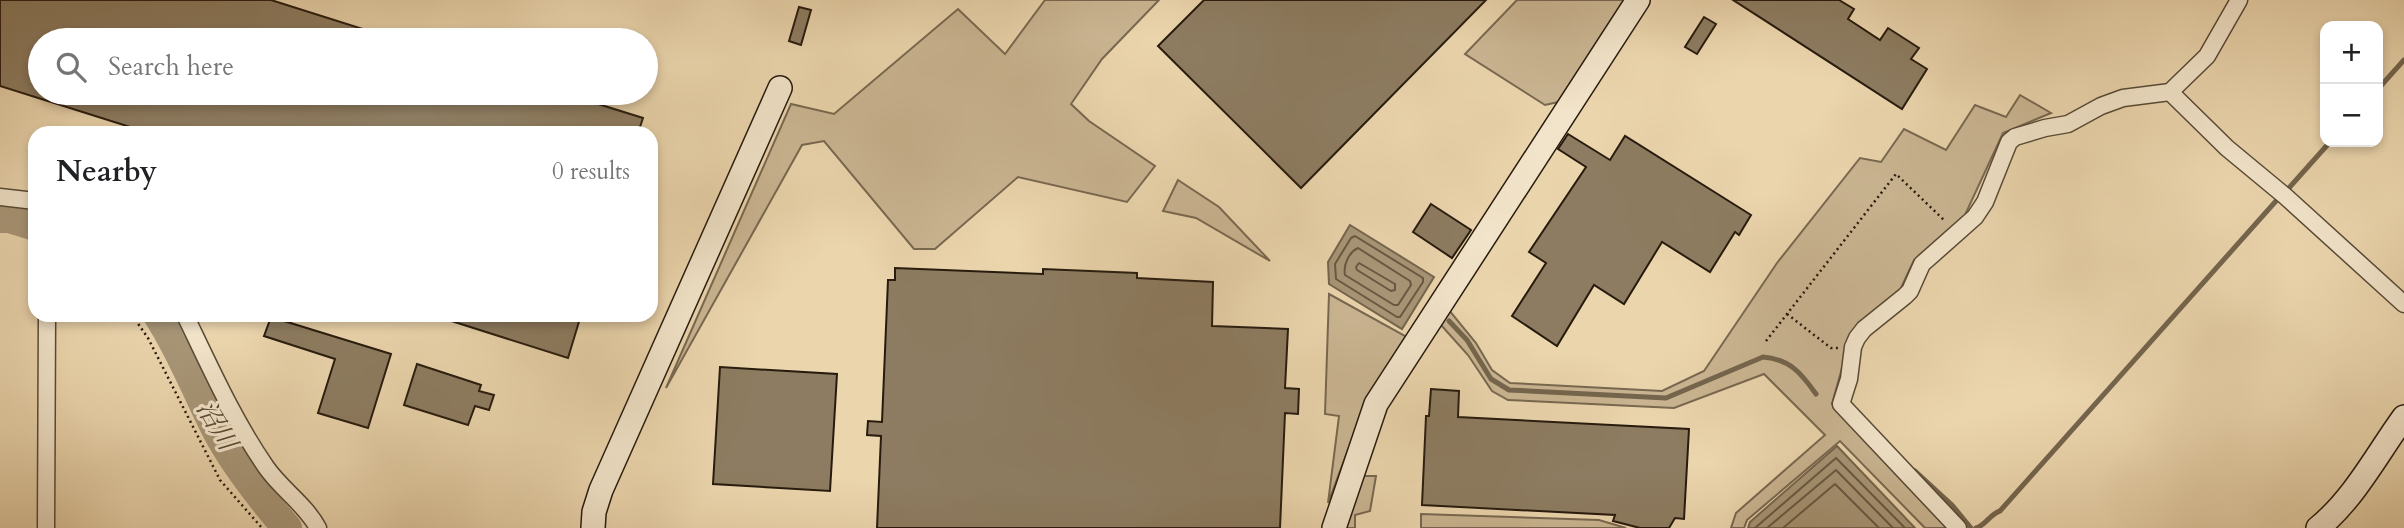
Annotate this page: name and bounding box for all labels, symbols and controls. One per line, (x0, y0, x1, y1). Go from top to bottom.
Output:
map controls (2320, 21, 2383, 147)
button: + (2320, 21, 2383, 84)
search box (28, 28, 658, 105)
icon: search (52, 48, 90, 86)
text: Search here (108, 49, 234, 84)
button: − (2320, 84, 2383, 147)
text: Nearby (56, 151, 157, 192)
text: 0 results (552, 156, 630, 187)
water label: 沼川 (188, 394, 247, 459)

